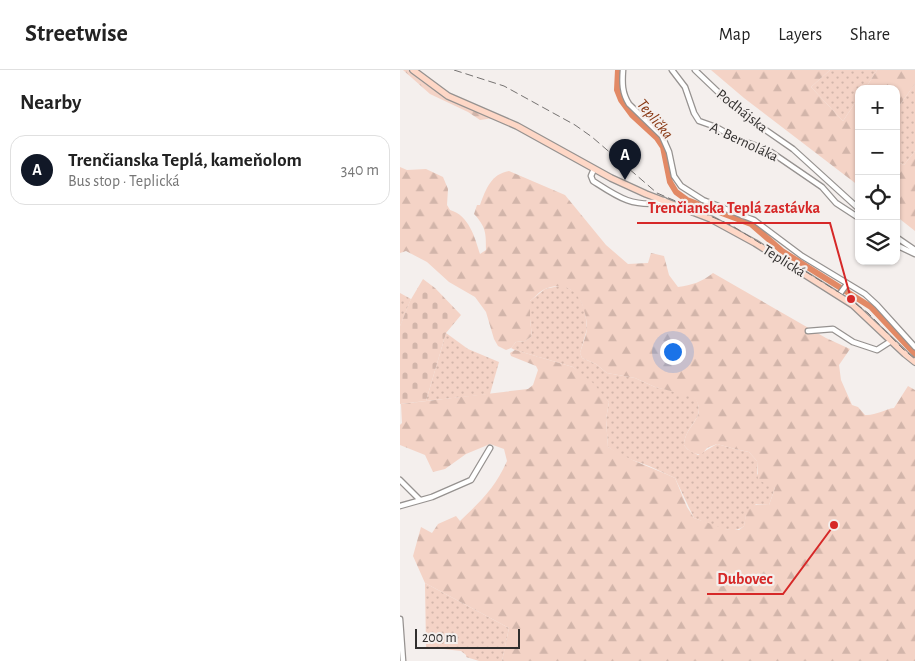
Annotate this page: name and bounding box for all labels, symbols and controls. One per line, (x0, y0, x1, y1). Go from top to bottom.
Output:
text: Streetwise (25, 22, 128, 46)
text: Map (719, 26, 750, 44)
text: Layers (778, 26, 822, 44)
text: Share (850, 26, 890, 44)
map controls (855, 85, 900, 265)
button: + (855, 85, 900, 130)
street label: Podhájska (714, 87, 770, 135)
text: Nearby (20, 92, 81, 113)
water label: Teplička (633, 96, 676, 143)
street label: A. Bernoláka (708, 120, 781, 164)
button: − (855, 130, 900, 175)
pin: A (609, 139, 641, 180)
text: Trenčianska Teplá, kameňolom (68, 151, 302, 170)
text: A (32, 162, 42, 178)
text: 340 m (341, 162, 379, 178)
text: Bus stop · Teplická (68, 173, 180, 189)
button: locate (855, 175, 900, 220)
callout: Trenčianska Teplá zastávka (637, 192, 830, 223)
text: Trenčianska Teplá zastávka (648, 200, 820, 216)
button: layers (855, 220, 900, 265)
street label: Teplická (760, 242, 808, 280)
your location (660, 339, 686, 365)
callout: Dubovec (707, 563, 783, 594)
text: Dubovec (717, 571, 773, 587)
scale bar (415, 626, 520, 649)
text: 200 m (422, 631, 457, 645)

